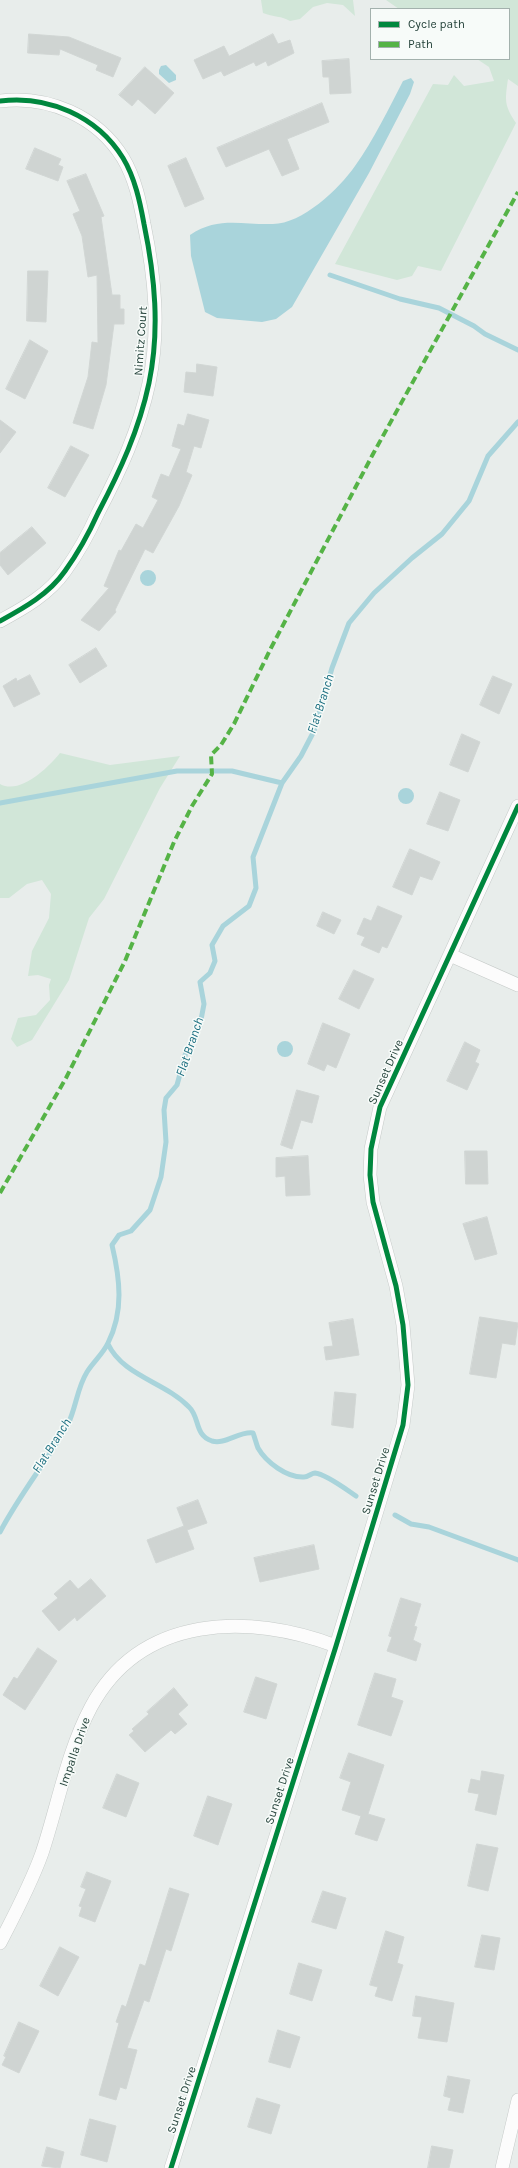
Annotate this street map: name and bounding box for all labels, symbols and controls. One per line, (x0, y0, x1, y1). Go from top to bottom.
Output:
legend (370, 8, 510, 60)
text: Cycle path (408, 17, 465, 31)
text: Path (408, 37, 433, 51)
street label: Nimitz Court (131, 306, 151, 376)
water label: Flat Branch (304, 672, 338, 736)
water label: Flat Branch (173, 1015, 207, 1079)
street label: Sunset Drive (365, 1037, 407, 1107)
water label: Flat Branch (29, 1416, 75, 1476)
street label: Sunset Drive (359, 1446, 393, 1516)
street label: Impalla Drive (56, 1715, 94, 1789)
street label: Sunset Drive (262, 1756, 298, 1826)
street label: Sunset Drive (164, 2065, 200, 2135)

